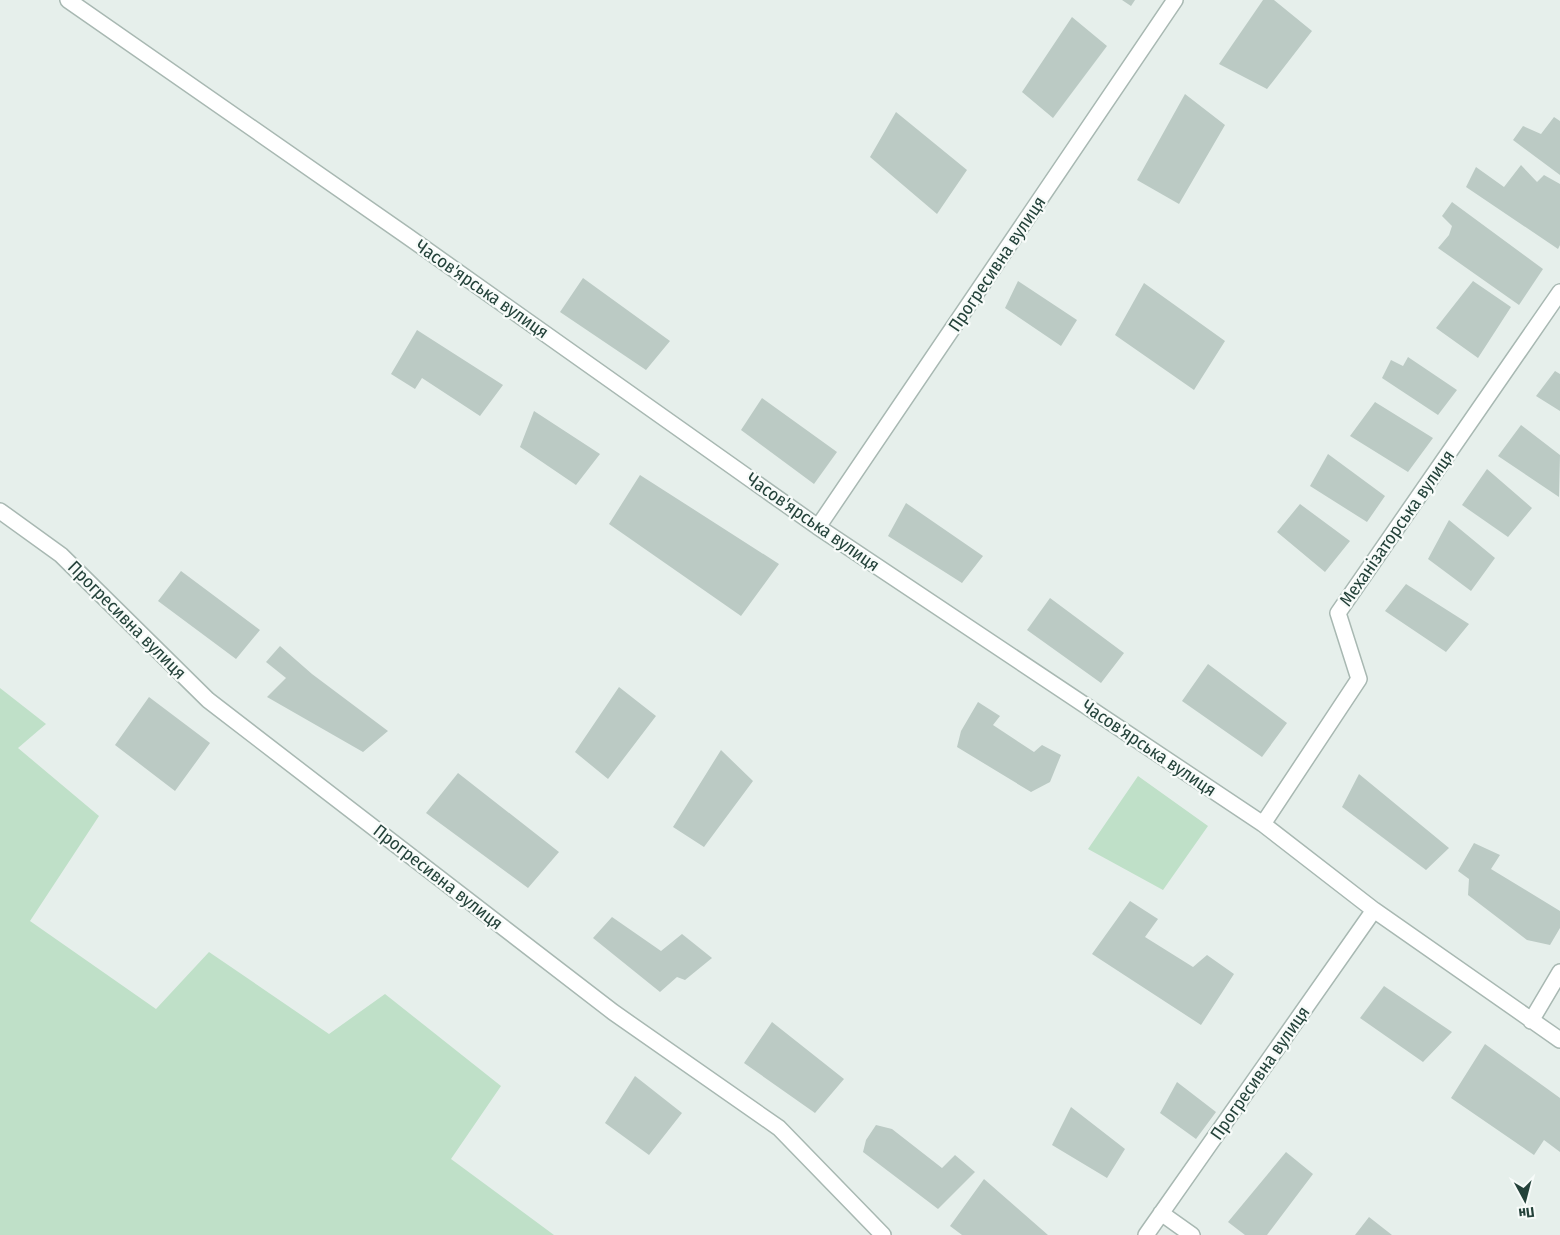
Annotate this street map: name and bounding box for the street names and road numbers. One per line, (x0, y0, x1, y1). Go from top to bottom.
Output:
street label: Прогресивна вулиця (944, 192, 1050, 336)
street label: Часов'ярська вулиця (411, 235, 553, 343)
street label: Механізаторська вулиця (1335, 446, 1459, 610)
street label: Часов'ярська вулиця (742, 468, 884, 576)
street label: Прогресивна вулиця (63, 556, 191, 684)
street label: Часов'ярська вулиця (1078, 695, 1220, 801)
street label: Прогресивна вулиця (369, 820, 507, 934)
street label: Прогресивна вулиця (1206, 1002, 1314, 1144)

